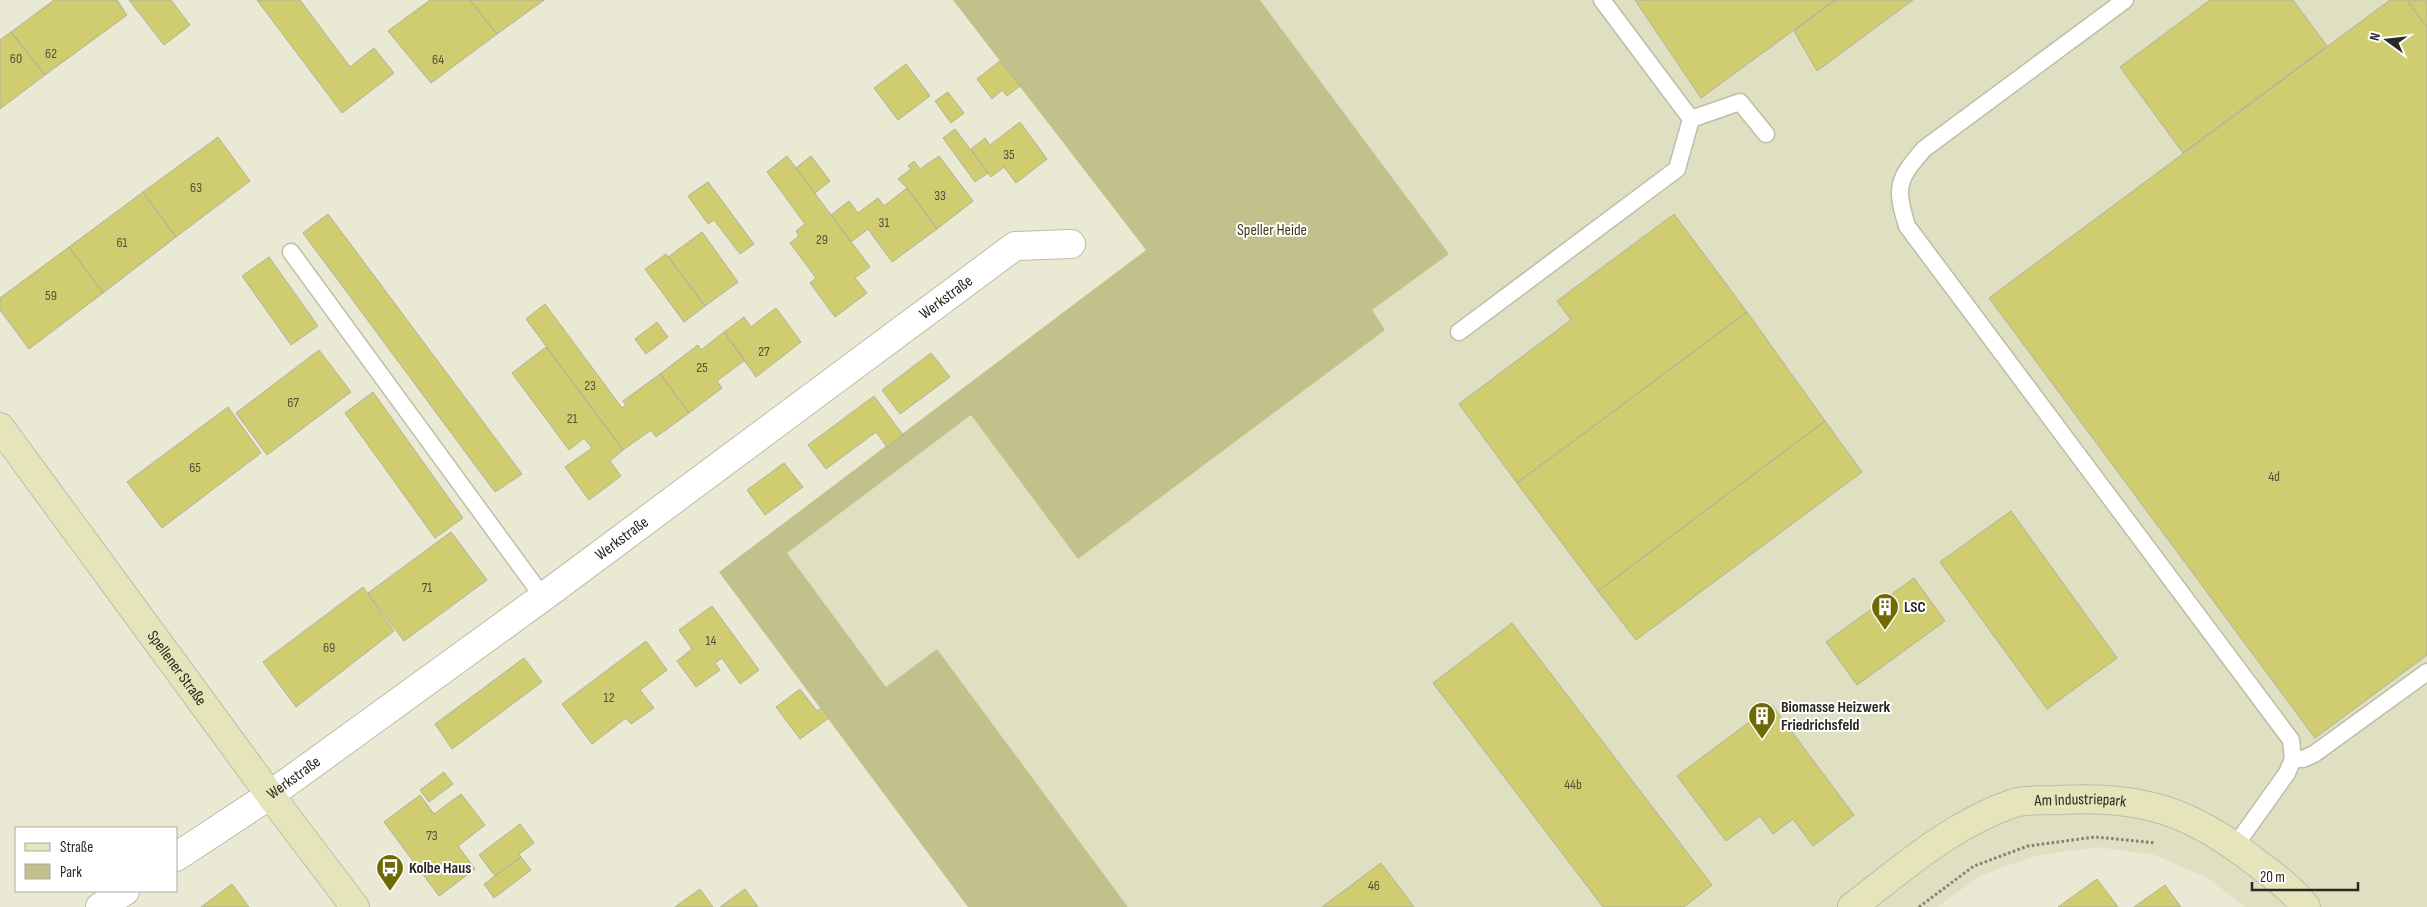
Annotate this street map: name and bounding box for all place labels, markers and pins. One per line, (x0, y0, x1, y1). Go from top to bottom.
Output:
building icon: LSC (1870, 592, 1900, 631)
place label: LSC (1904, 598, 1926, 617)
place label: Biomasse Heizwerk Friedrichsfeld (1781, 698, 1891, 735)
building icon: Biomasse Heizwerk Friedrichsfeld (1747, 701, 1777, 740)
bus stop icon: Kolbe Haus (375, 853, 405, 892)
place label: Kolbe Haus (409, 859, 471, 878)

